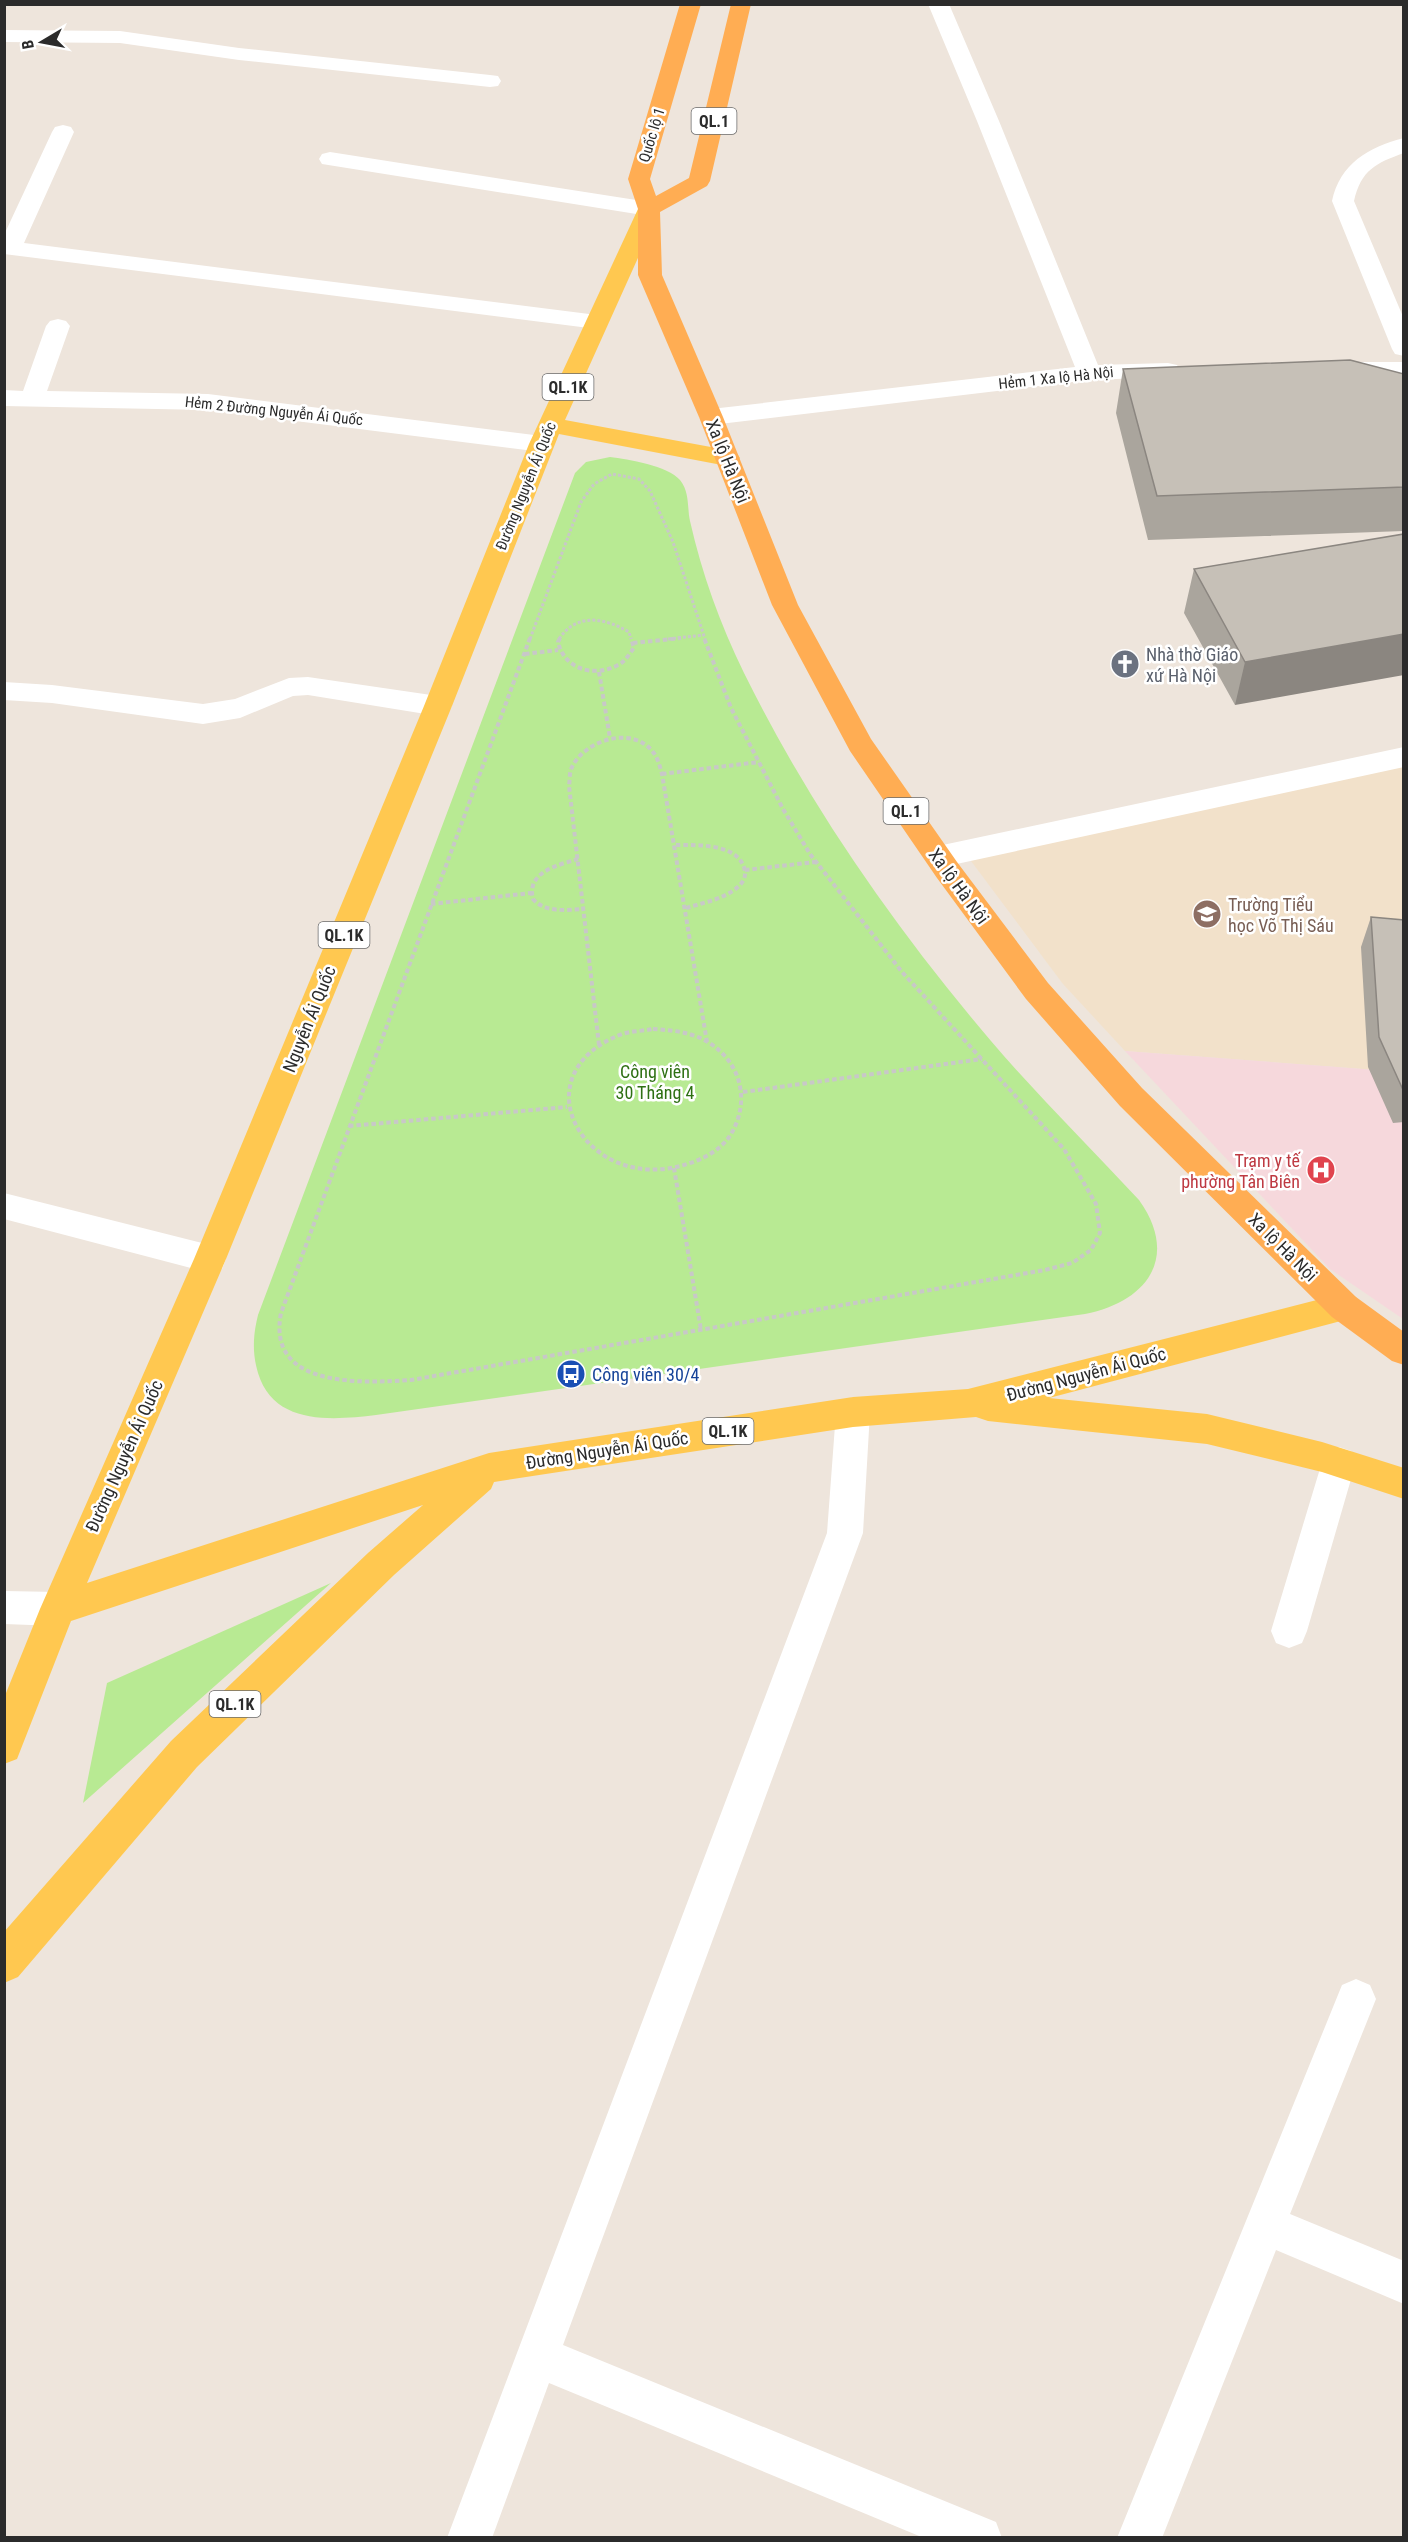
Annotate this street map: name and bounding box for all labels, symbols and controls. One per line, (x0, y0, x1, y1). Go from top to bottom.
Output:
north arrow (12, 12, 72, 72)
text: B (18, 38, 38, 51)
street label: Quốc lộ 1 (635, 106, 669, 164)
road number: QL.1 (692, 108, 736, 134)
street label: Hẻm 1 Xa lộ Hà Nội (998, 363, 1114, 393)
road number: QL.1K (542, 374, 594, 400)
street label: Hẻm 2 Đường Nguyễn Ái Quốc (184, 393, 364, 429)
street label: Xa lộ Hà Nội (702, 416, 754, 506)
street label: Đường Nguyễn Ái Quốc (492, 419, 560, 553)
place label: Nhà thờ Giáo xứ Hà Nội (1146, 644, 1238, 686)
church icon: Nhà thờ Giáo xứ Hà Nội (1109, 648, 1141, 680)
road number: QL.1 (884, 798, 928, 824)
street label: Xa lộ Hà Nội (925, 844, 993, 928)
place label: Trường Tiểu học Võ Thị Sáu (1228, 894, 1334, 936)
school or university icon: Trường Tiểu học Võ Thị Sáu (1191, 898, 1223, 930)
road number: QL.1K (318, 922, 370, 948)
street label: Nguyễn Ái Quốc (278, 963, 340, 1075)
park label: Công viên 30 Tháng 4 (616, 1061, 695, 1103)
place label: Trạm y tế phường Tân Biên (1181, 1150, 1302, 1192)
hospital icon: Trạm y tế phường Tân Biên (1305, 1154, 1337, 1186)
street label: Xa lộ Hà Nội (1244, 1208, 1322, 1286)
street label: Đường Nguyễn Ái Quốc (1004, 1343, 1168, 1405)
bus stop icon: Công viên 30/4 (555, 1358, 587, 1390)
place label: Công viên 30/4 (592, 1364, 700, 1385)
street label: Đường Nguyễn Ái Quốc (81, 1377, 167, 1535)
road number: QL.1K (702, 1418, 754, 1444)
street label: Đường Nguyễn Ái Quốc (524, 1427, 690, 1473)
road number: QL.1K (210, 1691, 260, 1717)

